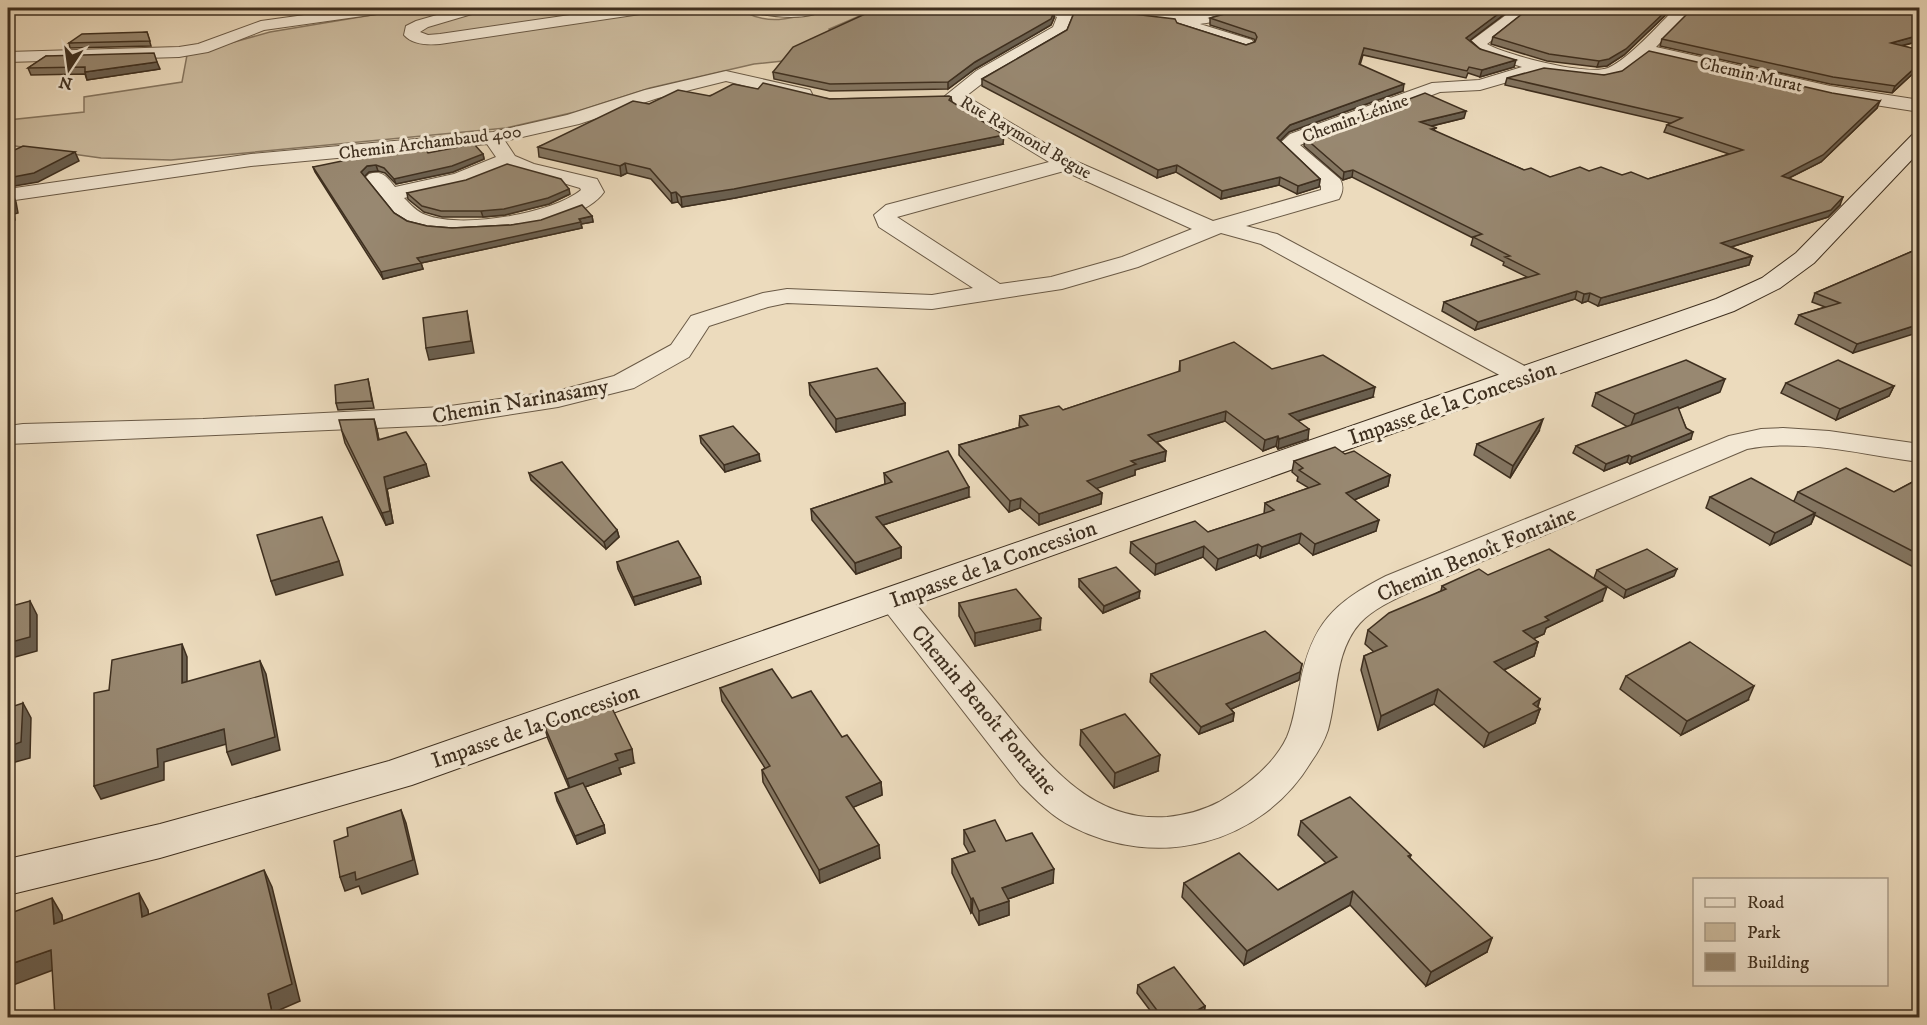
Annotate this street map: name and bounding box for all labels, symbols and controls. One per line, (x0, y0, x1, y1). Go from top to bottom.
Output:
north arrow (39, 39, 99, 99)
street label: Chemin Murat (1697, 52, 1805, 98)
text: N (57, 71, 75, 94)
street label: Chemin Lénine (1299, 90, 1411, 148)
street label: Rue Raymond Begue (956, 91, 1095, 184)
street label: Chemin Archambaud 400 (337, 121, 523, 165)
street label: Impasse de la Concession (1345, 355, 1560, 452)
street label: Chemin Narinasamy (430, 373, 611, 430)
street label: Chemin Benoît Fontaine (1373, 500, 1580, 609)
street label: Impasse de la Concession (887, 514, 1101, 614)
street label: Chemin Benoît Fontaine (905, 619, 1063, 800)
street label: Impasse de la Concession (428, 678, 643, 775)
legend (1693, 878, 1888, 986)
text: Road (1747, 892, 1784, 914)
text: Park (1747, 922, 1781, 944)
text: Building (1747, 952, 1809, 974)

